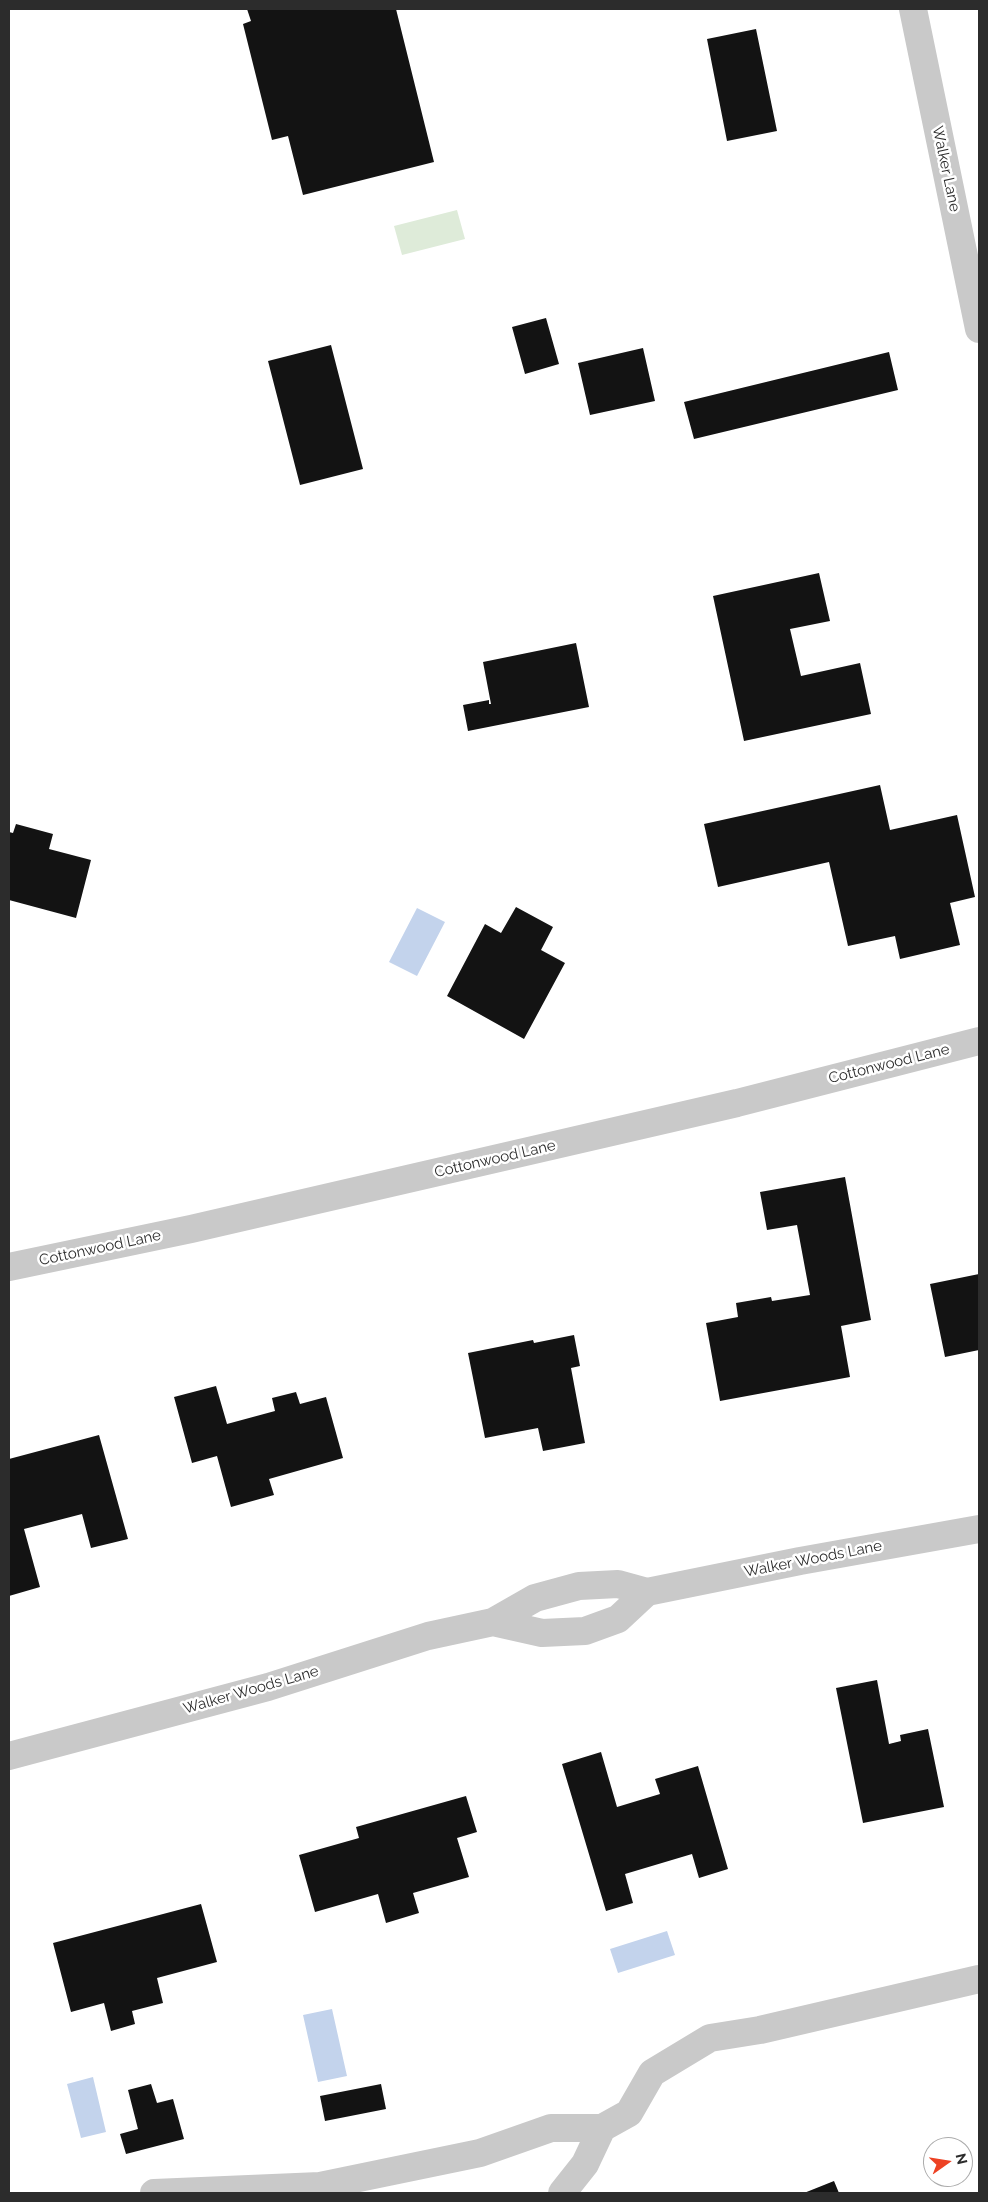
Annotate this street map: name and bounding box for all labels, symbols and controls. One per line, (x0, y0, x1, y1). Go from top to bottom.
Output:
street label: Walker Lane (928, 125, 964, 213)
street label: Cottonwood Lane (827, 1040, 951, 1088)
street label: Cottonwood Lane (433, 1136, 557, 1182)
street label: Cottonwood Lane (38, 1226, 162, 1270)
street label: Walker Woods Lane (743, 1537, 883, 1581)
street label: Walker Woods Lane (181, 1662, 321, 1718)
north arrow (923, 2137, 973, 2187)
text: N (953, 2152, 971, 2166)

